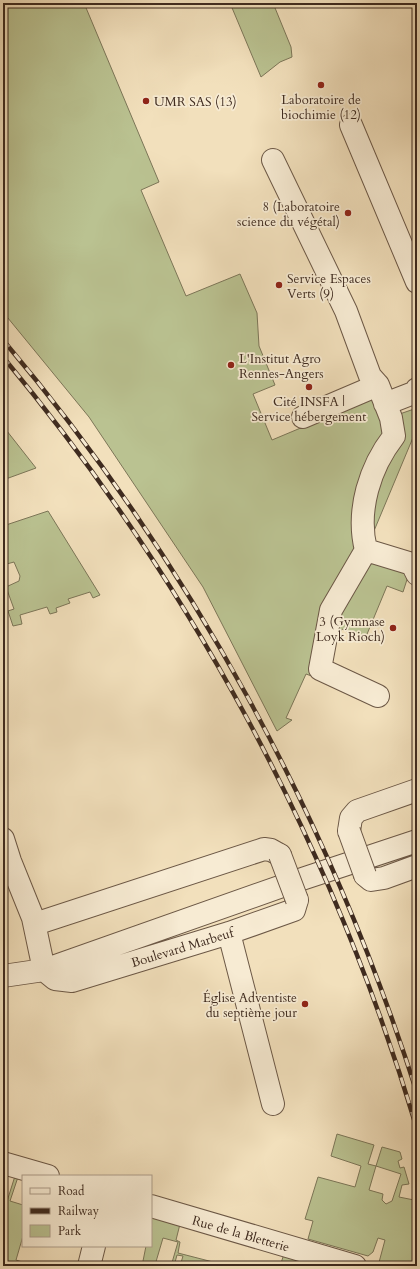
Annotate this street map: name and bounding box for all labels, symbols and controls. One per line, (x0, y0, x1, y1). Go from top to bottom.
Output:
marker: Laboratoire de biochimie (12) (316, 80, 326, 90)
place label: Laboratoire de biochimie (12) (281, 91, 361, 124)
place label: UMR SAS (13) (154, 93, 237, 111)
marker: UMR SAS (13) (141, 96, 151, 106)
place label: 8 (Laboratoire science du végétal) (237, 198, 340, 231)
marker: 8 (Laboratoire science du végétal) (343, 208, 353, 218)
place label: Service Espaces Verts (9) (287, 270, 371, 303)
marker: Service Espaces Verts (9) (274, 280, 284, 290)
place label: L'Institut Agro Rennes-Angers (239, 350, 324, 383)
marker: L'Institut Agro Rennes-Angers (226, 360, 236, 370)
marker: Cité INSFA | Service hébergement (304, 382, 314, 392)
place label: Cité INSFA | Service hébergement (252, 393, 366, 426)
place label: 3 (Gymnase Loyk Rioch) (316, 613, 385, 646)
marker: 3 (Gymnase Loyk Rioch) (388, 623, 398, 633)
street label: Boulevard Marbeuf (129, 923, 238, 972)
place label: Église Adventiste du septième jour (203, 989, 297, 1022)
marker: Église Adventiste du septième jour (300, 999, 310, 1009)
legend (22, 1175, 152, 1247)
text: Road (58, 1183, 85, 1199)
text: Railway (58, 1203, 100, 1219)
street label: Rue de la Bletterie (190, 1211, 292, 1257)
text: Park (58, 1223, 82, 1239)

